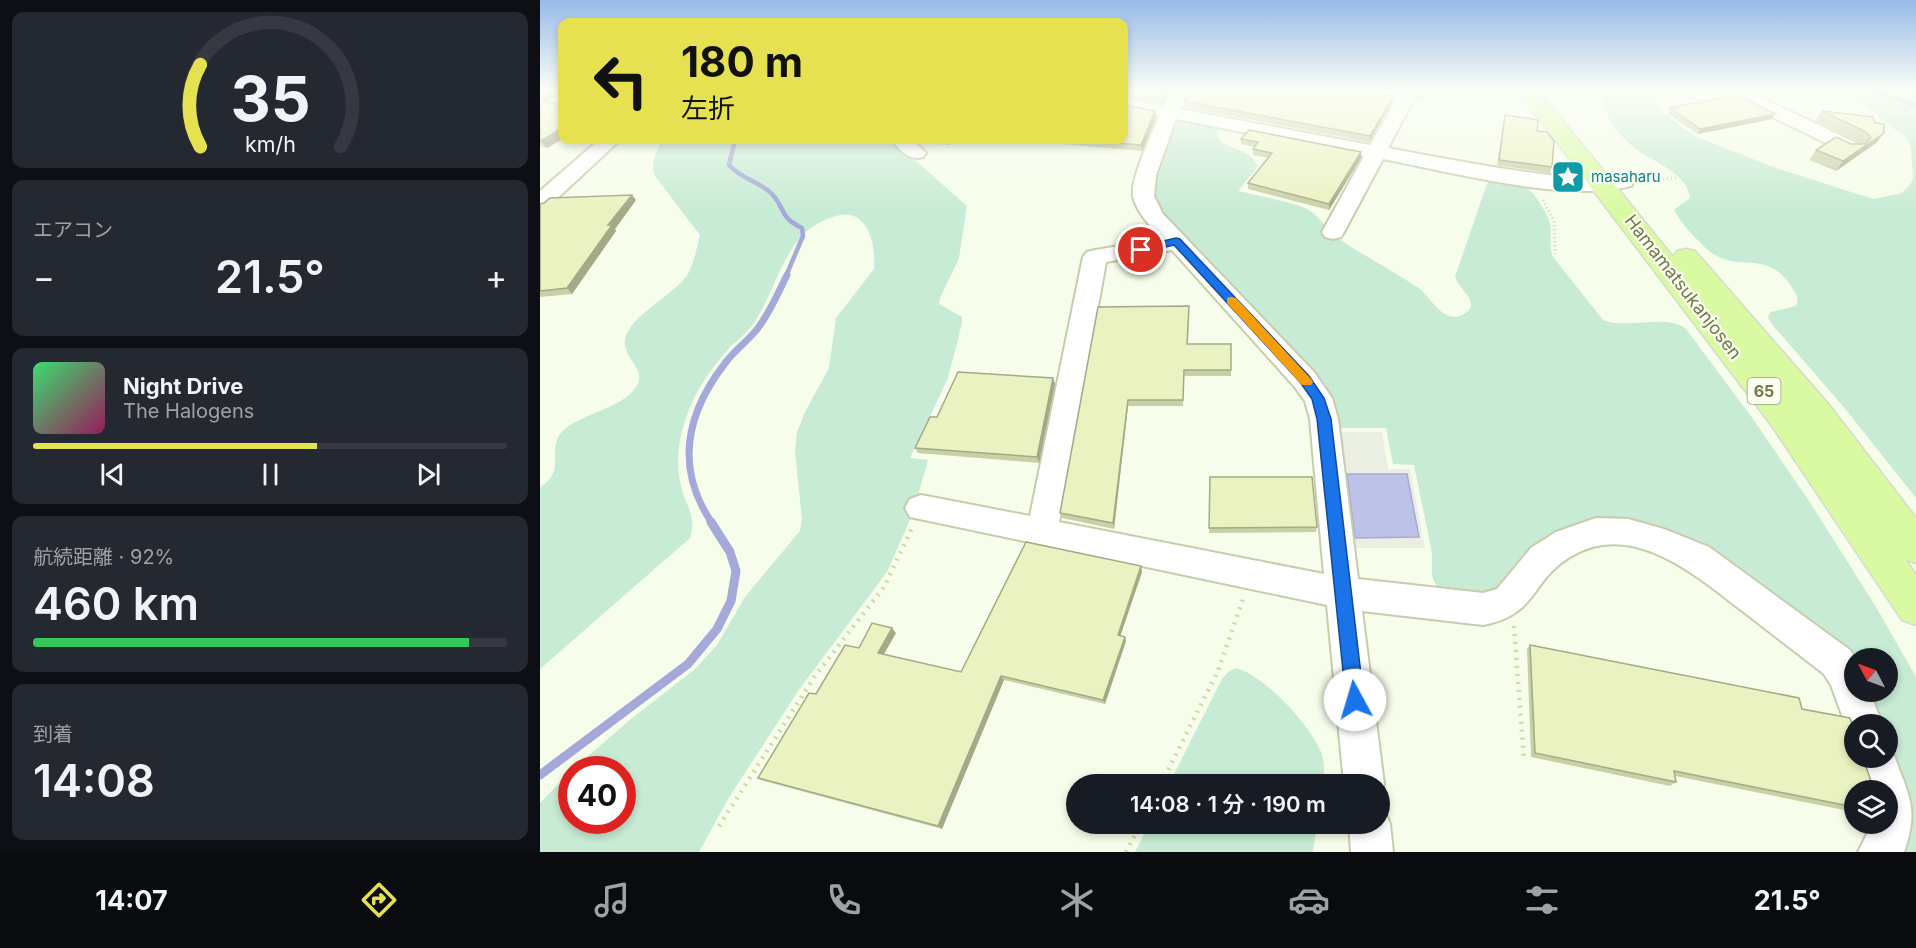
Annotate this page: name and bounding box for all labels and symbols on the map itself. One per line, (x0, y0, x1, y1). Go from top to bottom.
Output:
place icon: masaharu (1550, 159, 1586, 195)
place label: masaharu (1591, 167, 1661, 186)
street label: Hamamatsukanjosen (1620, 210, 1746, 363)
pin (1115, 224, 1166, 275)
road number: 65 (1748, 378, 1780, 404)
north arrow (1844, 648, 1898, 702)
position arrow (1323, 668, 1387, 732)
speed limit sign: 40 (558, 756, 636, 834)

